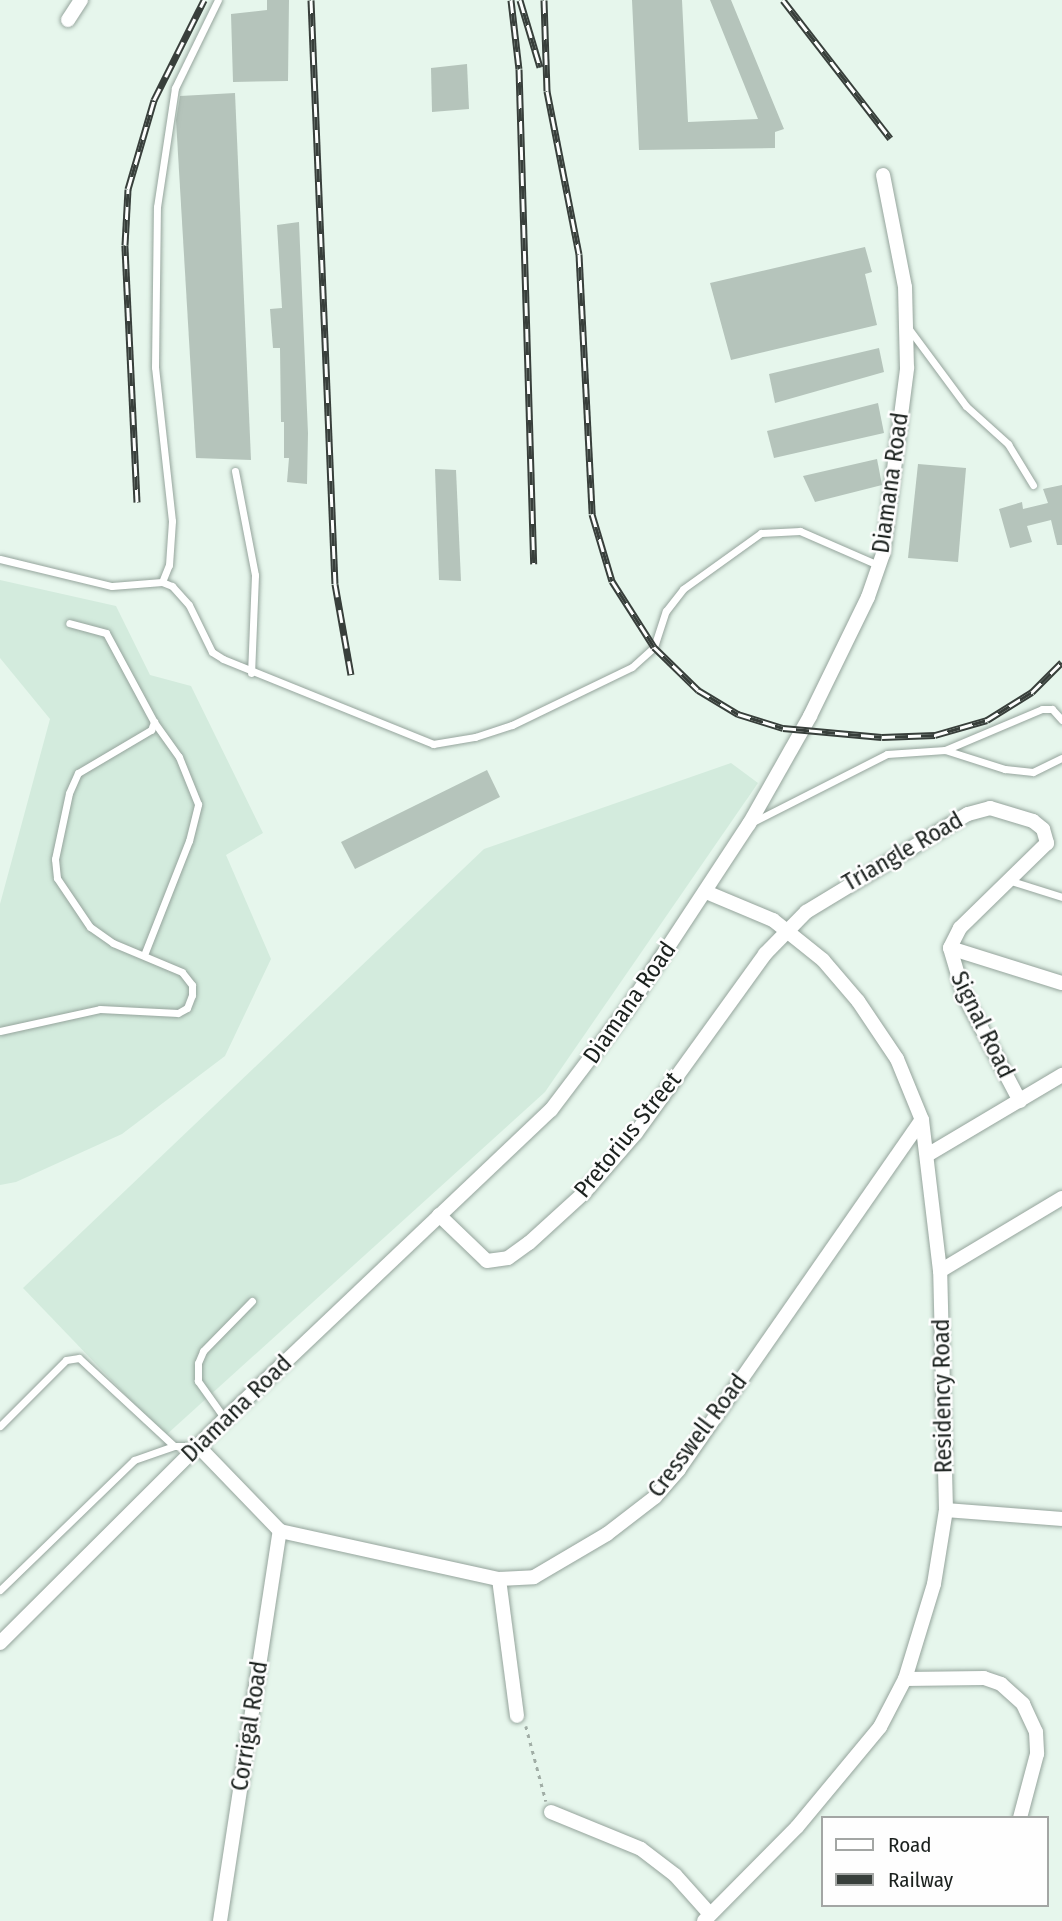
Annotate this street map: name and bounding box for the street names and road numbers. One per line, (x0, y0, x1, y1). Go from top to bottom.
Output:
street label: Diamana Road (867, 411, 915, 555)
street label: Triangle Road (838, 806, 968, 898)
street label: Diamana Road (578, 937, 682, 1069)
street label: Signal Road (944, 967, 1020, 1083)
street label: Pretorius Street (568, 1066, 688, 1204)
street label: Residency Road (927, 1318, 959, 1474)
street label: Diamana Road (176, 1349, 298, 1469)
street label: Cresswell Road (642, 1369, 754, 1503)
street label: Corrigal Road (226, 1659, 274, 1793)

